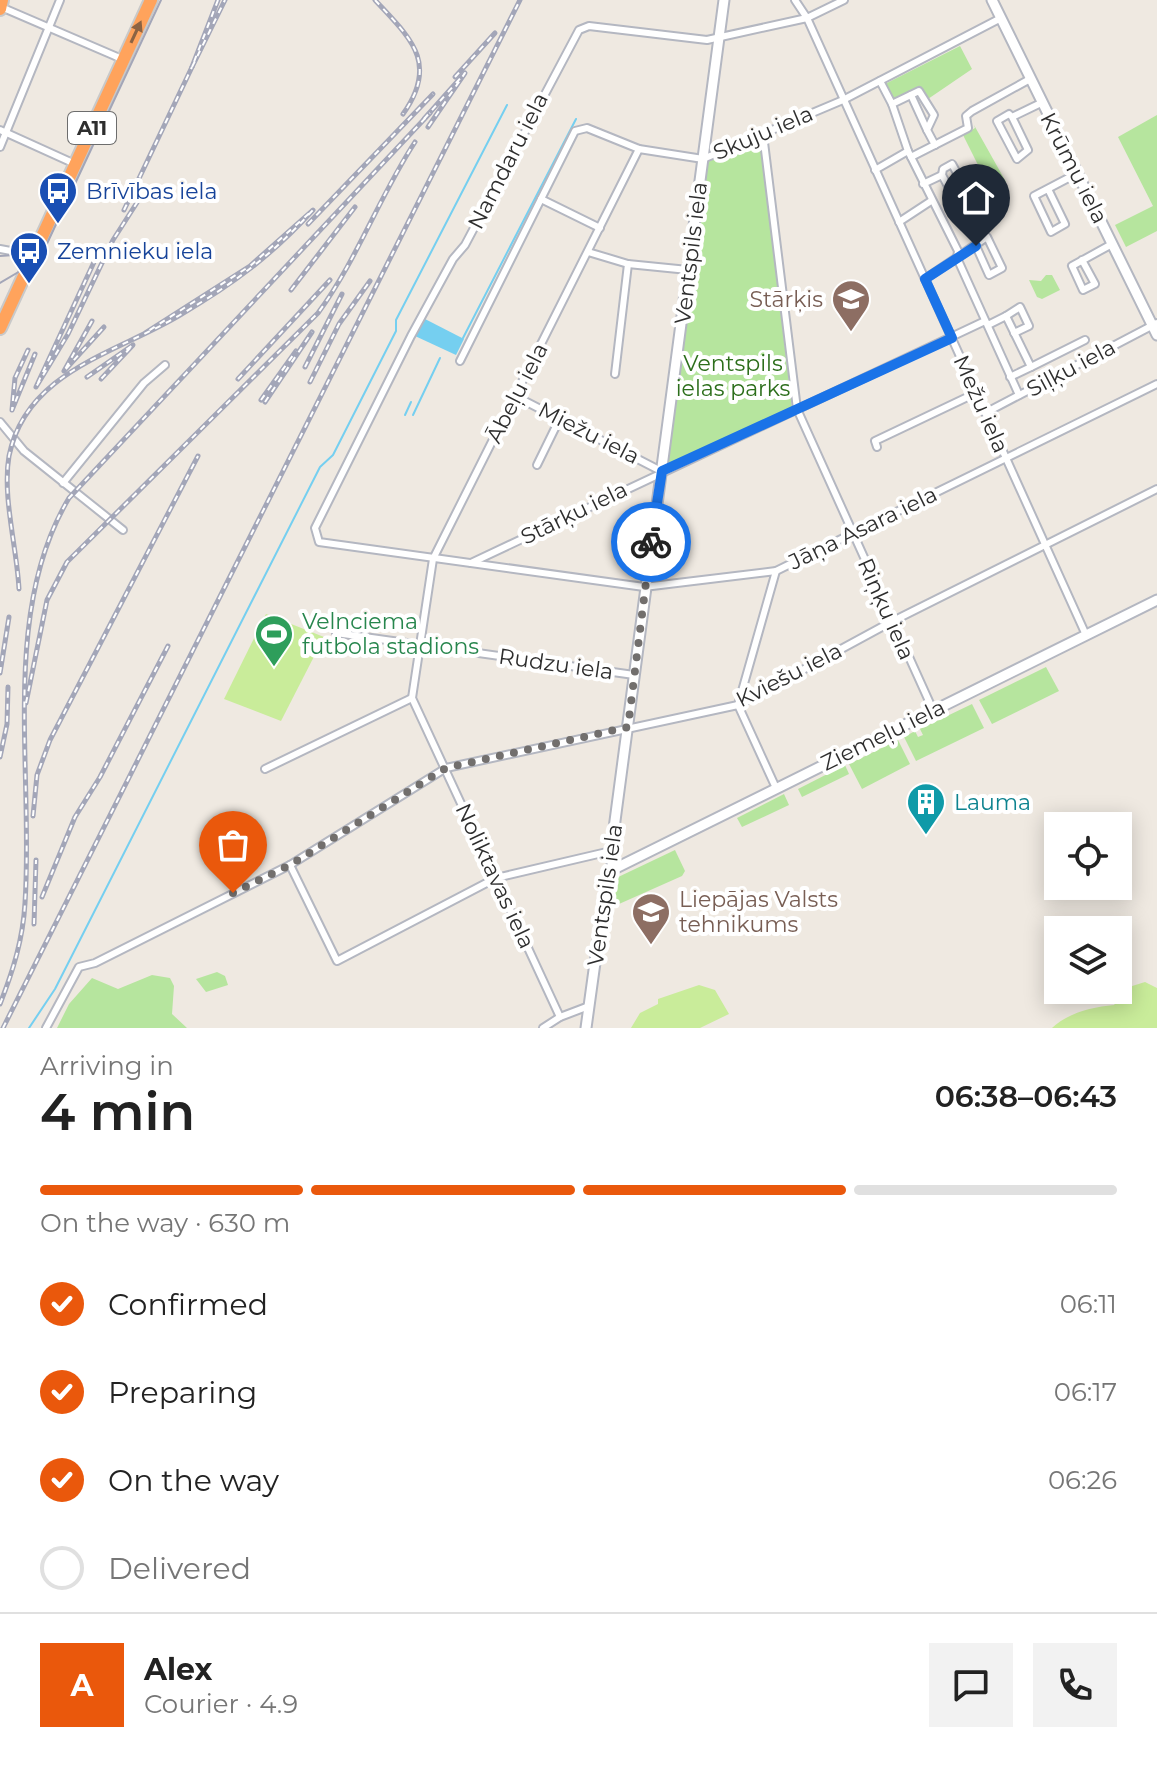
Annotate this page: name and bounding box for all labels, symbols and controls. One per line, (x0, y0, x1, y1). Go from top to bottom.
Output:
one-way arrow (129, 20, 143, 44)
street label: Namdaru iela (462, 88, 554, 234)
street label: Skuju iela (709, 100, 817, 166)
street label: Krūmu iela (1034, 108, 1114, 228)
road number: A11 (68, 112, 116, 144)
pin (942, 164, 1010, 246)
bus stop icon: Brīvības iela (37, 170, 79, 225)
icon: home (954, 176, 998, 220)
place label: Brīvības iela (86, 178, 217, 205)
street label: Ventspils iela (669, 180, 713, 326)
bus stop icon: Zemnieku iela (8, 230, 50, 285)
place label: Zemnieku iela (57, 238, 213, 265)
school or university icon: Stārķis (830, 278, 872, 333)
place label: Stārķis (750, 286, 823, 313)
street label: Siļķu iela (1022, 333, 1120, 403)
street label: Ābeļu iela (480, 339, 554, 447)
park label: Ventspils ielas parks (676, 350, 791, 402)
street label: Mežu iela (947, 351, 1015, 457)
street label: Miežu iela (534, 396, 644, 470)
street label: Stārķu iela (516, 476, 632, 550)
street label: Jāņa Asara iela (783, 480, 942, 576)
courier (611, 502, 691, 582)
icon: bike (629, 520, 673, 564)
street label: Riņķu iela (852, 554, 920, 664)
place label: Velnciema futbola stadions (302, 608, 479, 660)
sports icon: Velnciema futbola stadions (253, 613, 295, 668)
street label: Kviešu iela (731, 637, 847, 713)
street label: Rudzu iela (497, 643, 615, 685)
street label: Ziemeļu iela (817, 693, 949, 777)
building icon: Lauma (905, 781, 947, 836)
place label: Lauma (954, 789, 1031, 816)
street label: Noliktavas iela (450, 799, 540, 953)
pin (199, 811, 267, 893)
map controls (1044, 812, 1132, 1004)
button: locate (1044, 812, 1132, 900)
street label: Ventspils iela (582, 822, 628, 968)
icon: bag (211, 823, 255, 867)
place label: Liepājas Valsts tehnikums (679, 886, 838, 938)
school or university icon: Liepājas Valsts tehnikums (630, 891, 672, 946)
button: layers (1044, 916, 1132, 1004)
text: Arriving in (40, 1050, 174, 1082)
text: 06:38–06:43 (935, 1078, 1117, 1115)
text: 4 min (40, 1080, 195, 1143)
text: On the way · 630 m (40, 1207, 290, 1239)
icon: check (40, 1282, 84, 1326)
text: Confirmed (108, 1286, 268, 1323)
text: 06:11 (1060, 1288, 1117, 1320)
icon: check (40, 1370, 84, 1414)
text: Preparing (108, 1374, 257, 1411)
text: 06:17 (1054, 1376, 1117, 1408)
icon: check (40, 1458, 84, 1502)
text: On the way (108, 1462, 279, 1499)
text: 06:26 (1048, 1464, 1117, 1496)
text: Delivered (108, 1550, 251, 1587)
button: chat (929, 1643, 1013, 1727)
button: phone (1033, 1643, 1117, 1727)
text: Alex (144, 1651, 212, 1688)
text: A (71, 1667, 93, 1704)
text: Courier · 4.9 (144, 1688, 298, 1720)

